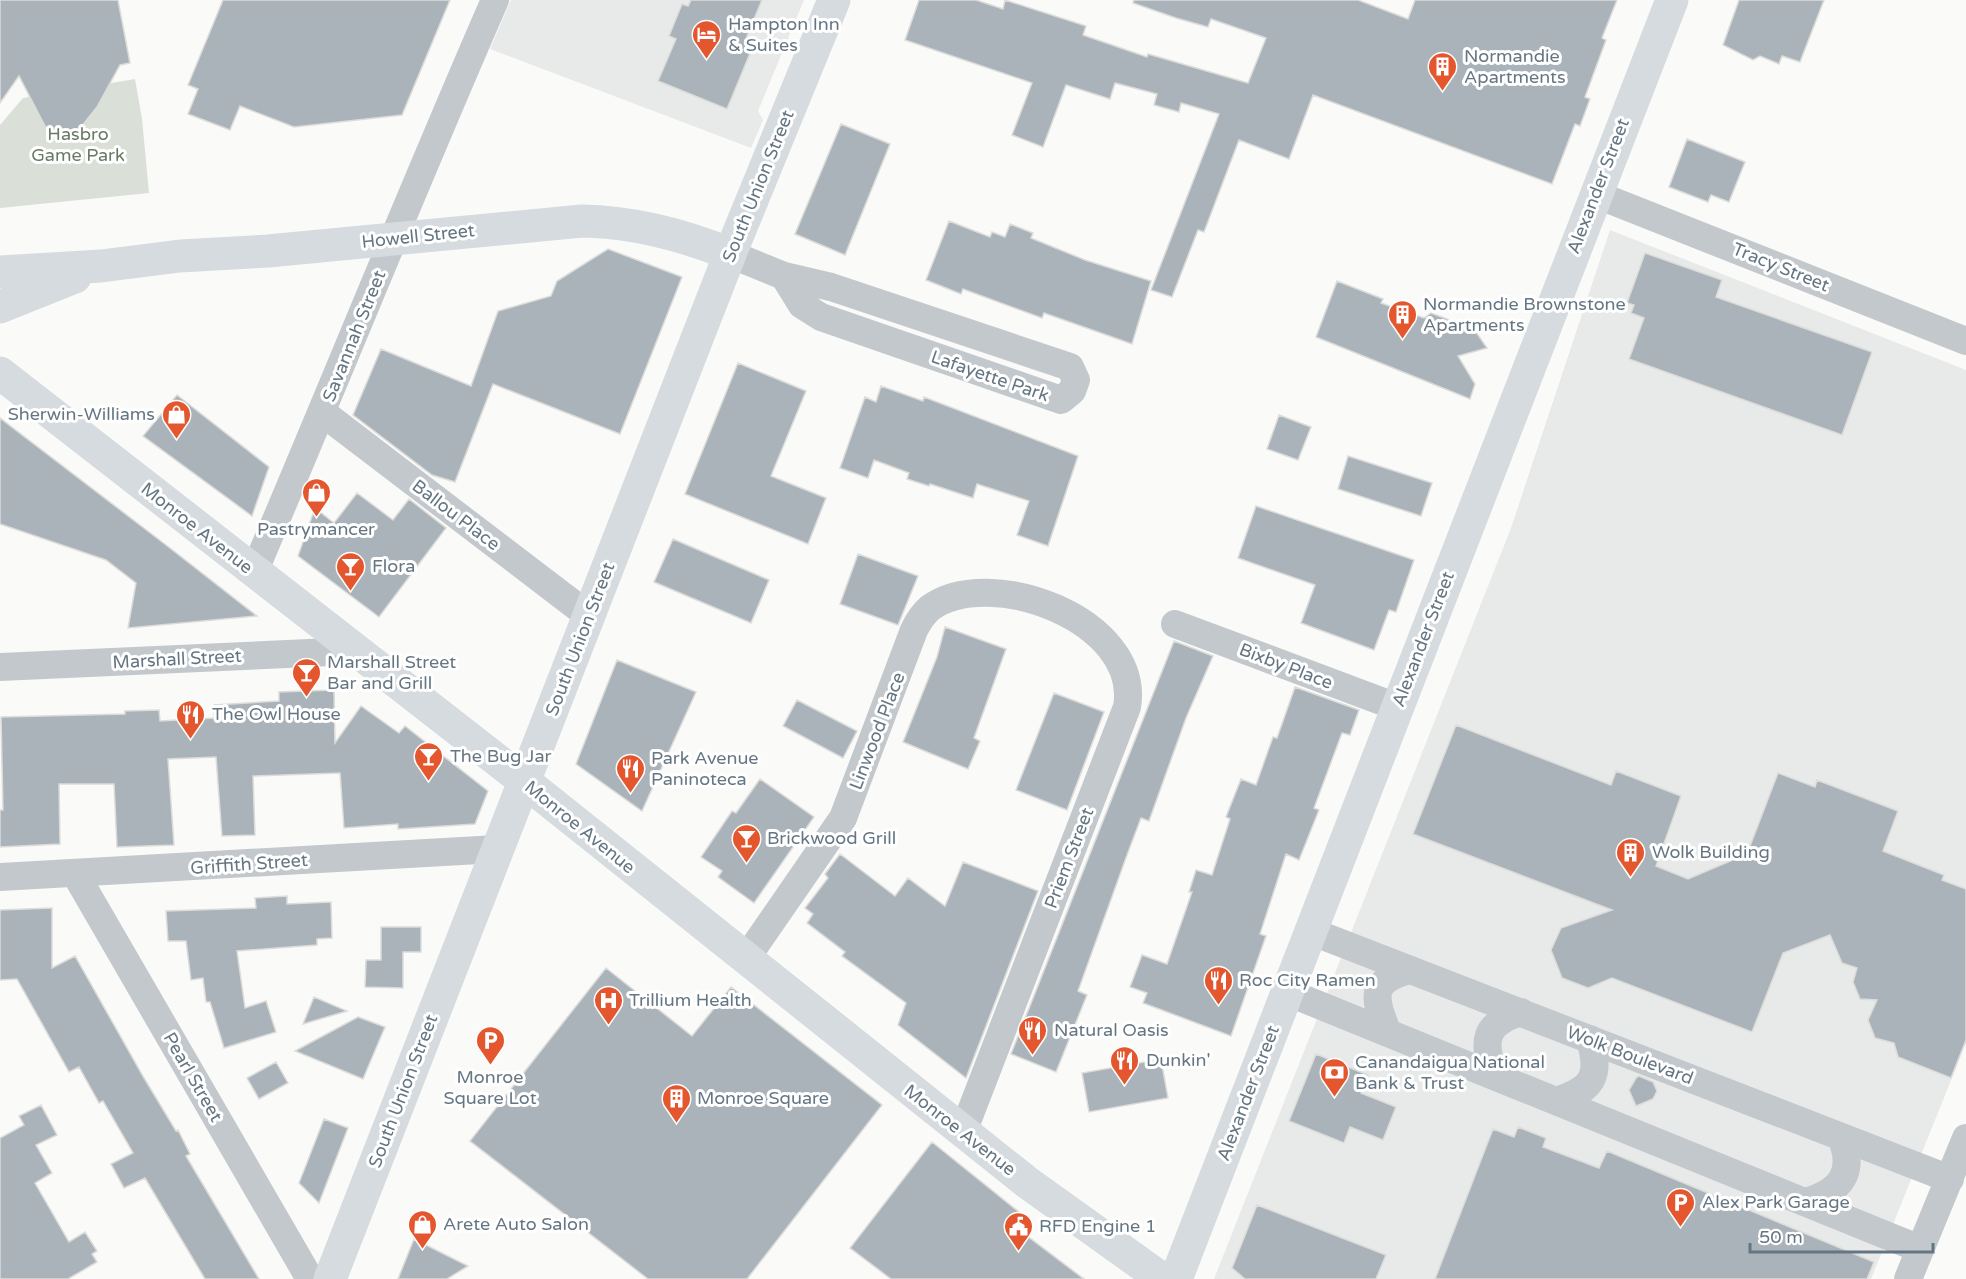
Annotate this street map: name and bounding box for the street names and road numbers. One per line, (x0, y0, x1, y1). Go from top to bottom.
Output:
street label: South Union Street (717, 107, 799, 265)
street label: Alexander Street (1562, 115, 1634, 257)
street label: Howell Street (360, 219, 476, 253)
street label: Tracy Street (1729, 238, 1833, 296)
street label: Savannah Street (318, 267, 390, 405)
street label: Lafayette Park (928, 346, 1052, 407)
street label: Ballou Place (408, 475, 504, 555)
street label: Monroe Avenue (137, 477, 257, 579)
street label: South Union Street (541, 559, 619, 719)
street label: Alexander Street (1387, 568, 1459, 710)
street label: Bixby Place (1236, 638, 1336, 694)
street label: Marshall Street (112, 645, 242, 673)
street label: Linwood Place (845, 669, 909, 793)
street label: Monroe Avenue (520, 776, 640, 878)
street label: Priem Street (1040, 804, 1098, 912)
street label: Griffith Street (190, 849, 309, 879)
street label: South Union Street (364, 1011, 442, 1171)
street label: Wolk Boulevard (1564, 1021, 1696, 1089)
street label: Alexander Street (1212, 1022, 1284, 1164)
street label: Pearl Street (159, 1028, 227, 1126)
street label: Monroe Avenue (900, 1079, 1020, 1181)

